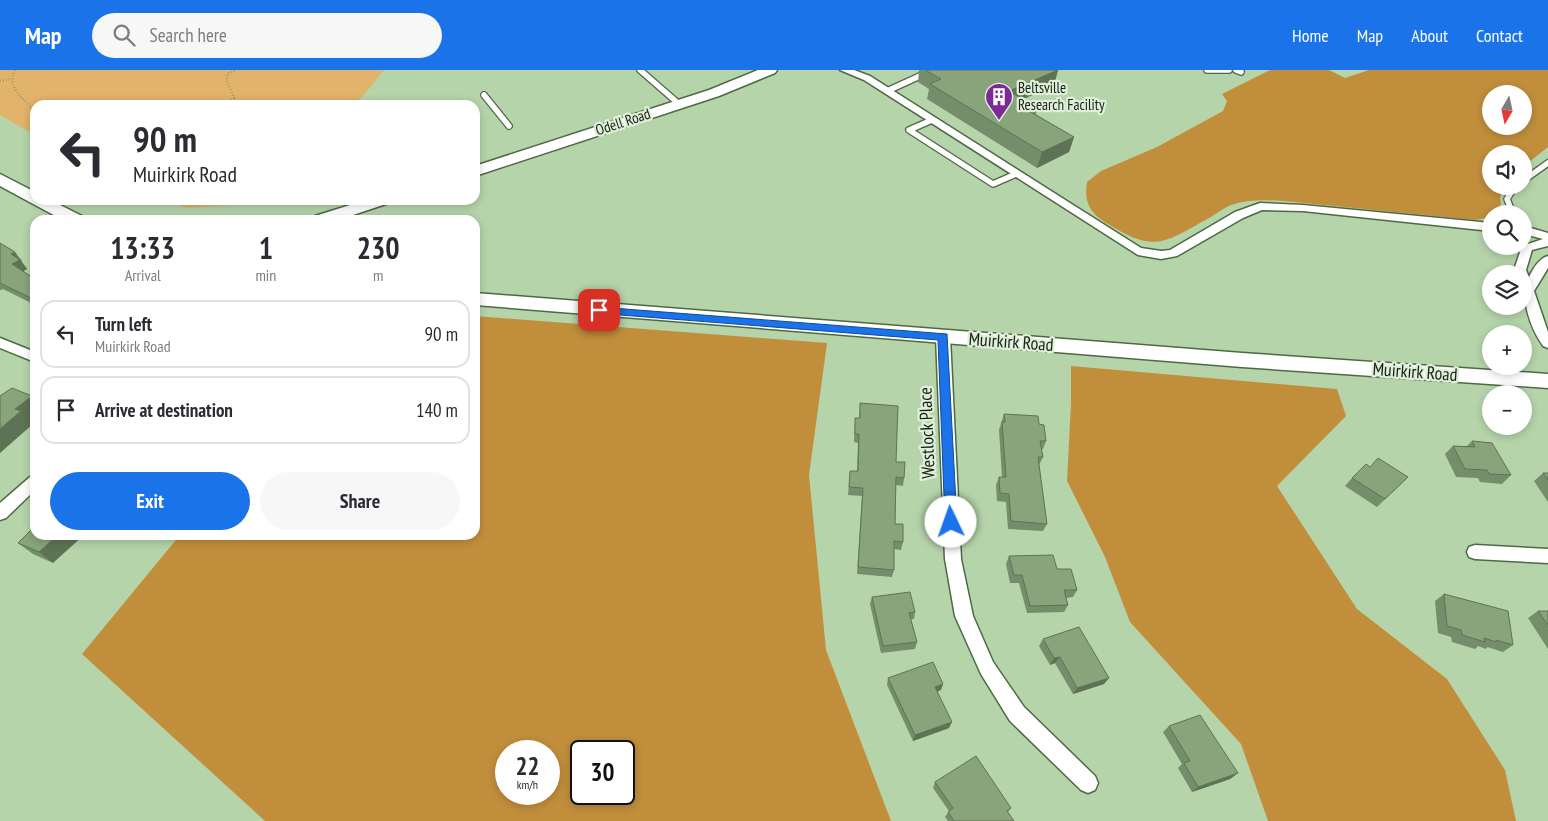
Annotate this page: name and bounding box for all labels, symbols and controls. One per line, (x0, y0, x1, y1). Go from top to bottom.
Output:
search box (92, 13, 442, 58)
text: Map (25, 20, 62, 51)
icon: search (110, 21, 138, 49)
text: Search here (150, 23, 227, 47)
text: Home (1292, 24, 1329, 47)
text: Map (1357, 24, 1383, 47)
text: About (1411, 24, 1448, 47)
text: Contact (1476, 24, 1523, 47)
place label: Beltsville Research Facility (1018, 78, 1105, 114)
building icon: Beltsville Research Facility (984, 82, 1014, 121)
north arrow (1482, 85, 1532, 135)
map controls (1482, 85, 1532, 435)
street label: Odell Road (593, 104, 653, 139)
text: 90 m (133, 116, 197, 162)
icon: left (50, 120, 115, 185)
button: sound (1482, 145, 1532, 195)
text: Muirkirk Road (133, 160, 237, 188)
button: search (1482, 205, 1532, 255)
text: 13:33 (110, 228, 175, 267)
text: 1 (259, 228, 273, 267)
text: 230 (357, 228, 400, 267)
text: Arrival (125, 265, 161, 285)
text: min (255, 265, 276, 285)
text: m (373, 265, 383, 285)
button: layers (1482, 265, 1532, 315)
pin (578, 289, 620, 331)
icon: arrive (585, 296, 613, 324)
text: Turn left (95, 312, 152, 336)
icon: left (52, 320, 80, 348)
text: 90 m (425, 322, 458, 346)
button: + (1482, 325, 1532, 375)
street label: Muirkirk Road (968, 327, 1054, 356)
text: Muirkirk Road (95, 336, 171, 356)
street label: Muirkirk Road (1372, 357, 1458, 386)
button: − (1482, 385, 1532, 435)
street label: Westlock Place (913, 387, 940, 479)
icon: arrive (52, 396, 80, 424)
text: Arrive at destination (95, 398, 233, 422)
text: 140 m (416, 398, 458, 422)
button: Exit (50, 472, 250, 530)
button: Share (260, 472, 460, 530)
position arrow (924, 495, 976, 547)
speed limit sign: 30 (570, 740, 635, 805)
text: 22 (516, 750, 539, 782)
text: km/h (517, 777, 538, 792)

